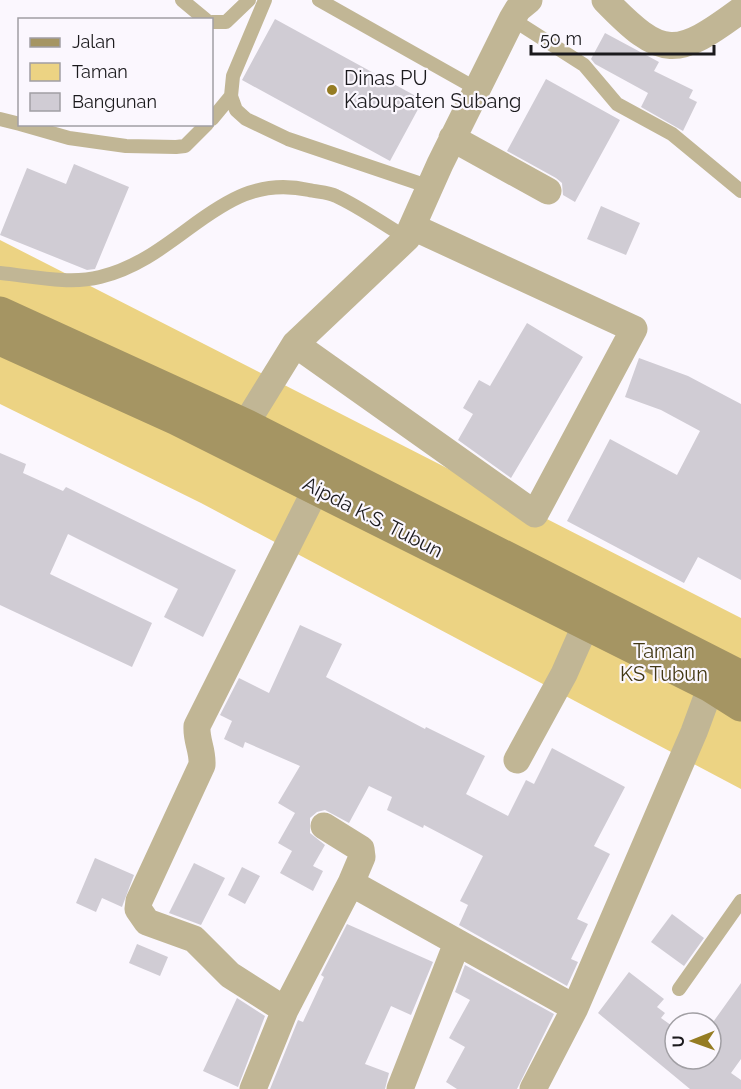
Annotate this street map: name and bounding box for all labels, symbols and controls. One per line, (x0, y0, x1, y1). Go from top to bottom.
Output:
legend (18, 18, 213, 126)
scale bar (531, 18, 714, 56)
text: 50 m (540, 28, 582, 49)
text: Jalan (72, 31, 116, 52)
text: Taman (72, 61, 128, 82)
place label: Dinas PU Kabupaten Subang (344, 66, 521, 113)
marker: Dinas PU Kabupaten Subang (325, 83, 339, 97)
text: Bangunan (72, 91, 157, 112)
street label: Aipda K.S. Tubun (299, 471, 447, 563)
park label: Taman KS Tubun (620, 639, 708, 686)
north arrow (663, 1011, 723, 1071)
text: U (669, 1035, 688, 1047)

